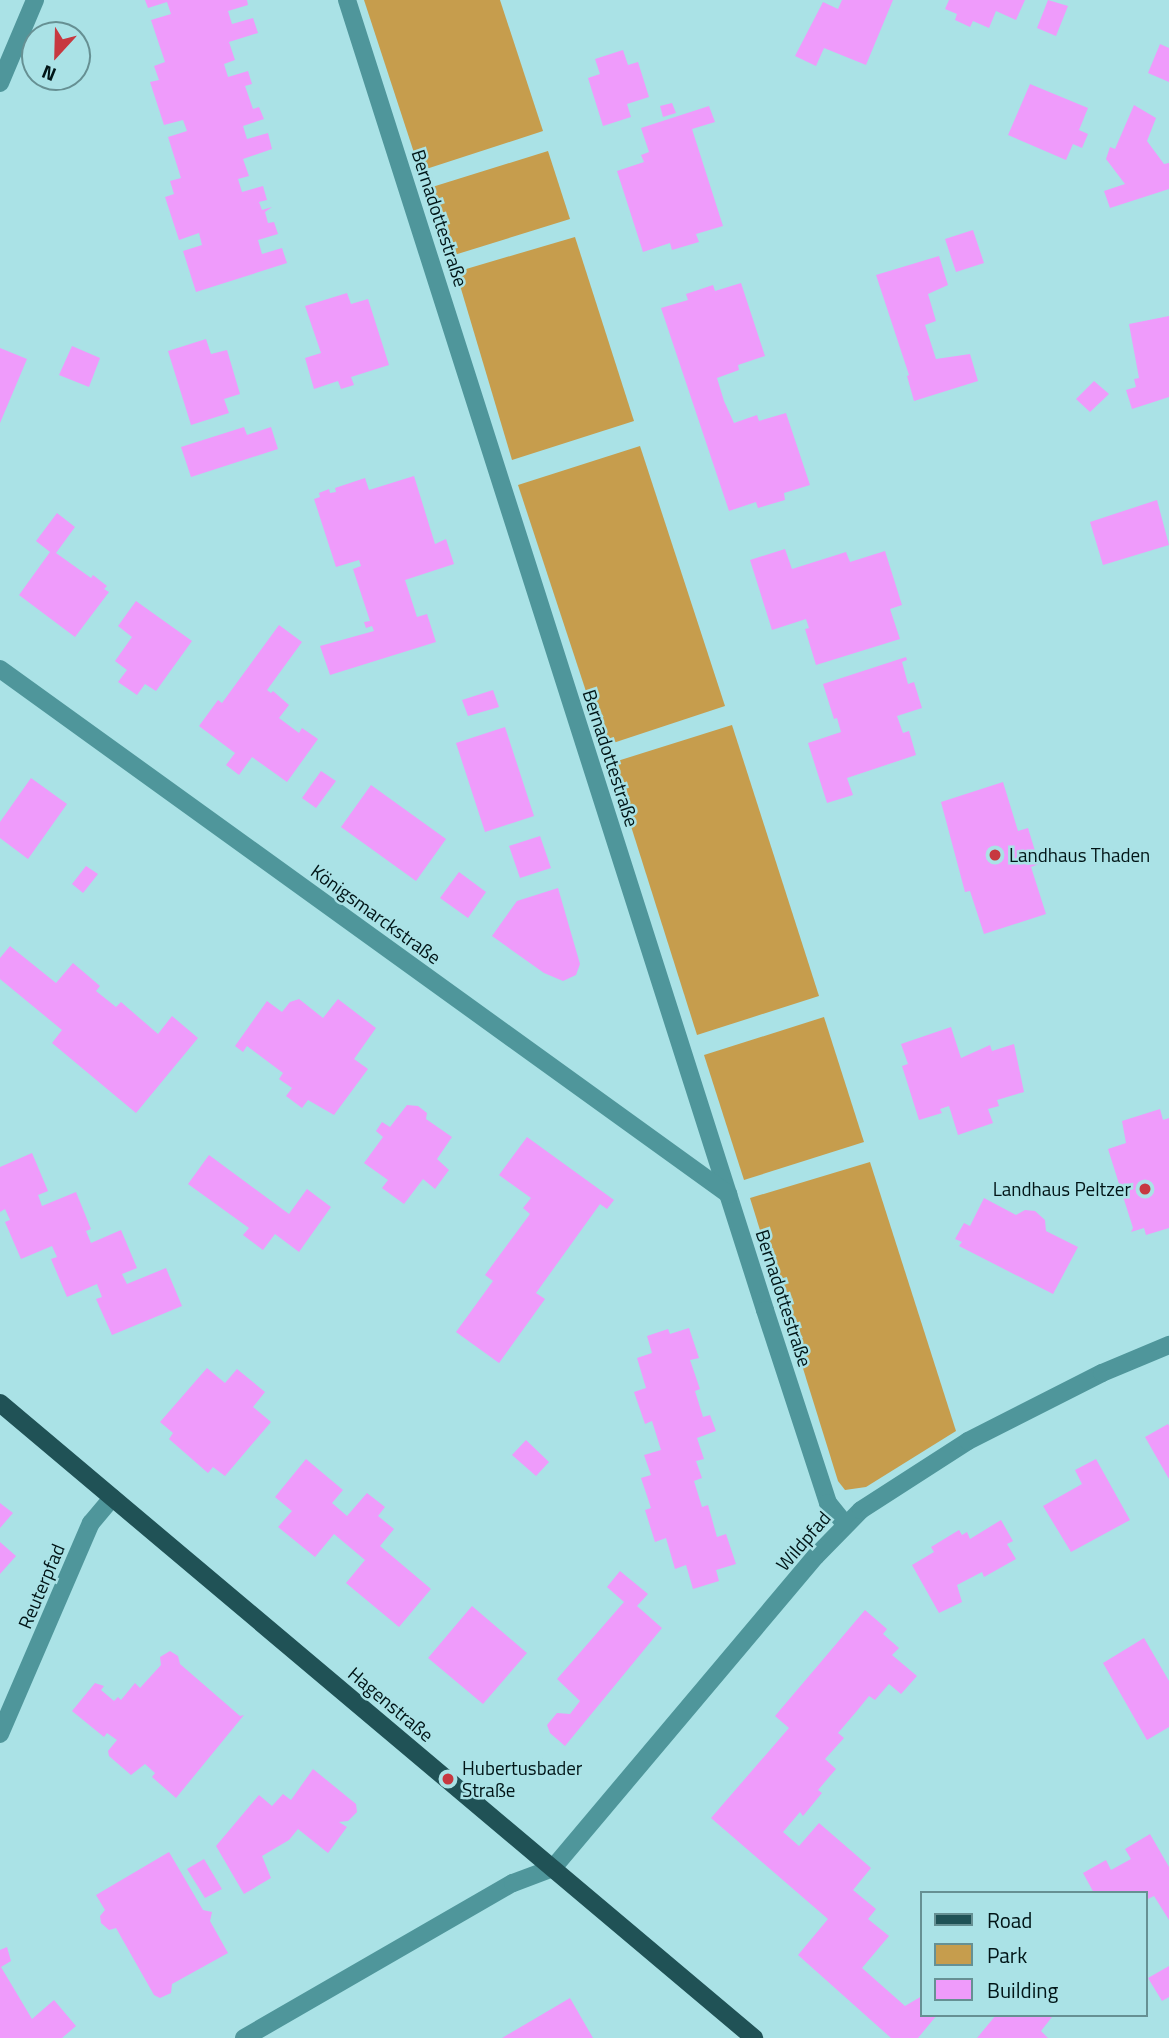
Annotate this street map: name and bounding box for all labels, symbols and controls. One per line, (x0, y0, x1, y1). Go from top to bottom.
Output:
north arrow (21, 21, 91, 91)
text: N (37, 58, 60, 90)
street label: Bernadottestraße (407, 147, 473, 289)
street label: Bernadottestraße (578, 687, 644, 829)
place label: Landhaus Thaden (1009, 844, 1150, 866)
marker: Landhaus Thaden (987, 847, 1003, 863)
street label: Königsmarckstraße (307, 859, 445, 969)
place label: Landhaus Peltzer (993, 1178, 1131, 1200)
marker: Landhaus Peltzer (1137, 1181, 1153, 1197)
street label: Bernadottestraße (751, 1227, 817, 1369)
street label: Wildpfad (771, 1507, 835, 1575)
street label: Reuterpfad (13, 1540, 69, 1632)
street label: Hagenstraße (344, 1662, 438, 1746)
place label: Hubertusbader Straße (462, 1757, 582, 1801)
marker: Hubertusbader Straße (440, 1771, 456, 1787)
legend (920, 1891, 1148, 2017)
text: Road (987, 1904, 1032, 1936)
text: Park (987, 1939, 1027, 1971)
text: Building (987, 1974, 1058, 2006)

